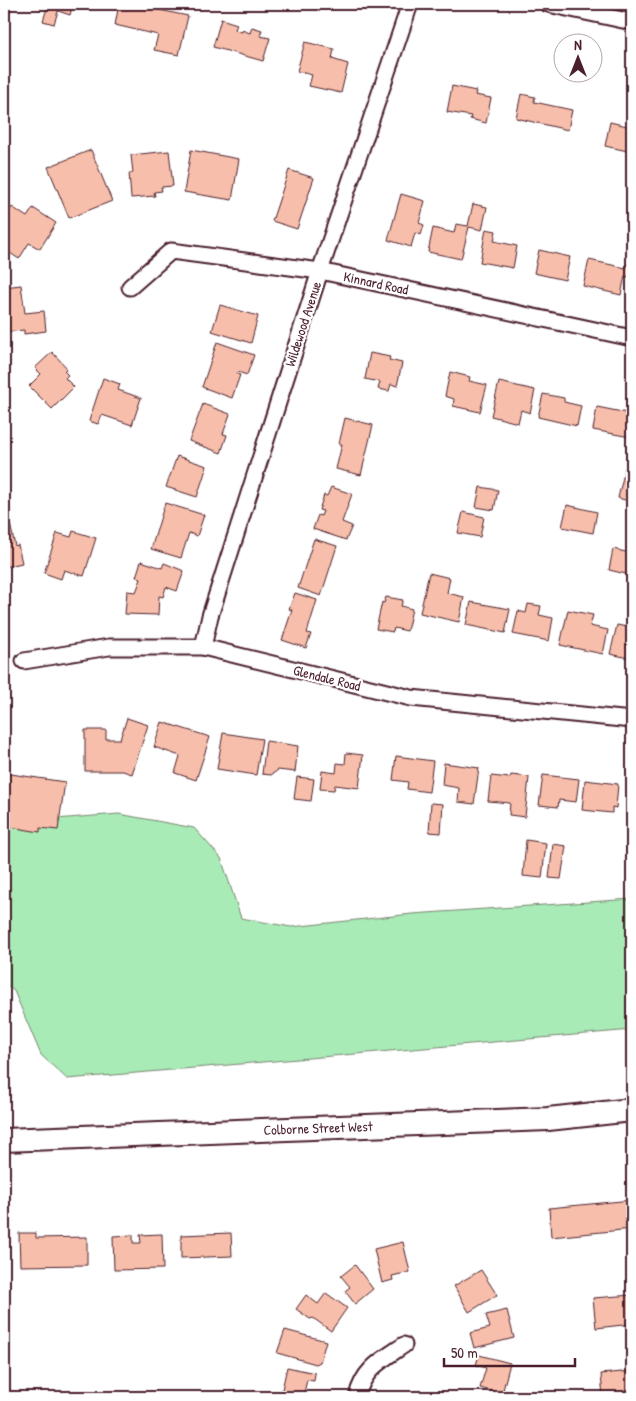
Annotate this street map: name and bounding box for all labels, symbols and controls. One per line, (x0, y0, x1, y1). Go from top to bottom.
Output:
north arrow (554, 32, 604, 82)
text: N (574, 35, 582, 54)
street label: Kinnard Road (342, 266, 411, 299)
street label: Wildewood Avenue (280, 278, 325, 369)
street label: Glendale Road (291, 660, 363, 695)
street label: Colborne Street West (263, 1116, 373, 1139)
scale bar (444, 1336, 575, 1368)
text: 50 m (451, 1342, 478, 1363)

